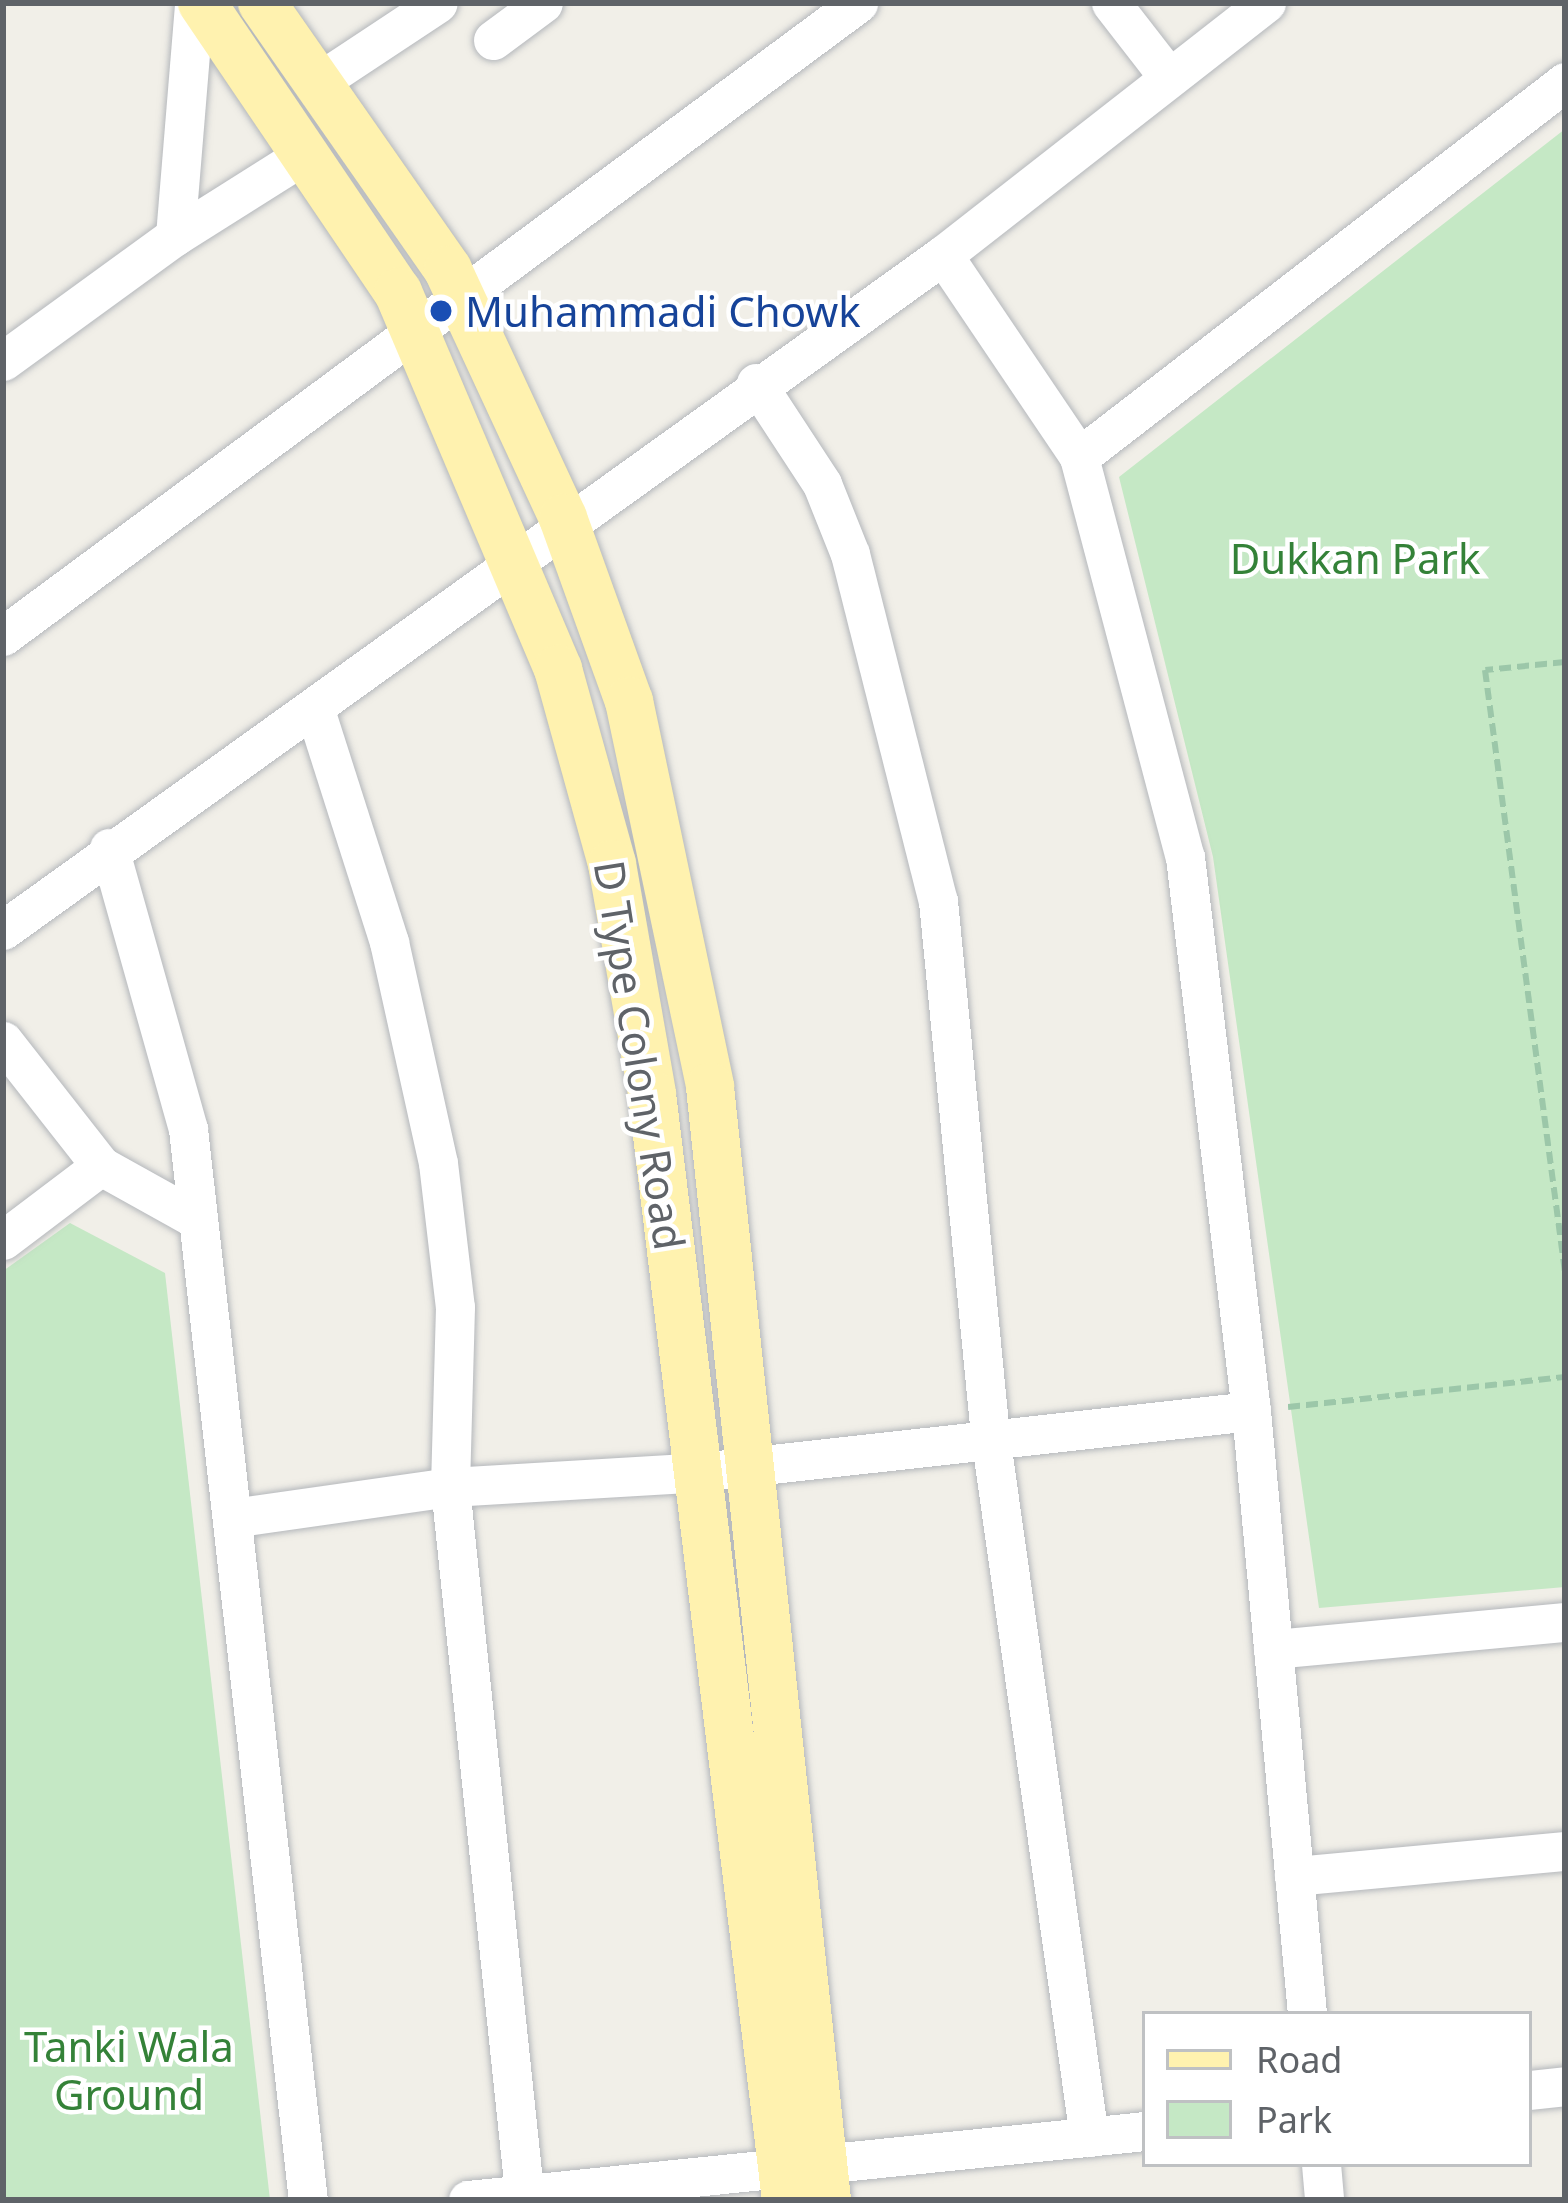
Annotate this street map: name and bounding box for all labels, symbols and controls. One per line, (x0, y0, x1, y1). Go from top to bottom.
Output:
place label: Muhammadi Chowk (465, 286, 861, 336)
marker: Muhammadi Chowk (428, 298, 454, 324)
park label: Dukkan Park (1230, 533, 1480, 583)
street label: D Type Colony Road (584, 857, 696, 1253)
legend (1142, 2011, 1532, 2167)
park label: Tanki Wala Ground (24, 2021, 234, 2120)
text: Road (1256, 2035, 1343, 2084)
text: Park (1256, 2095, 1332, 2144)

